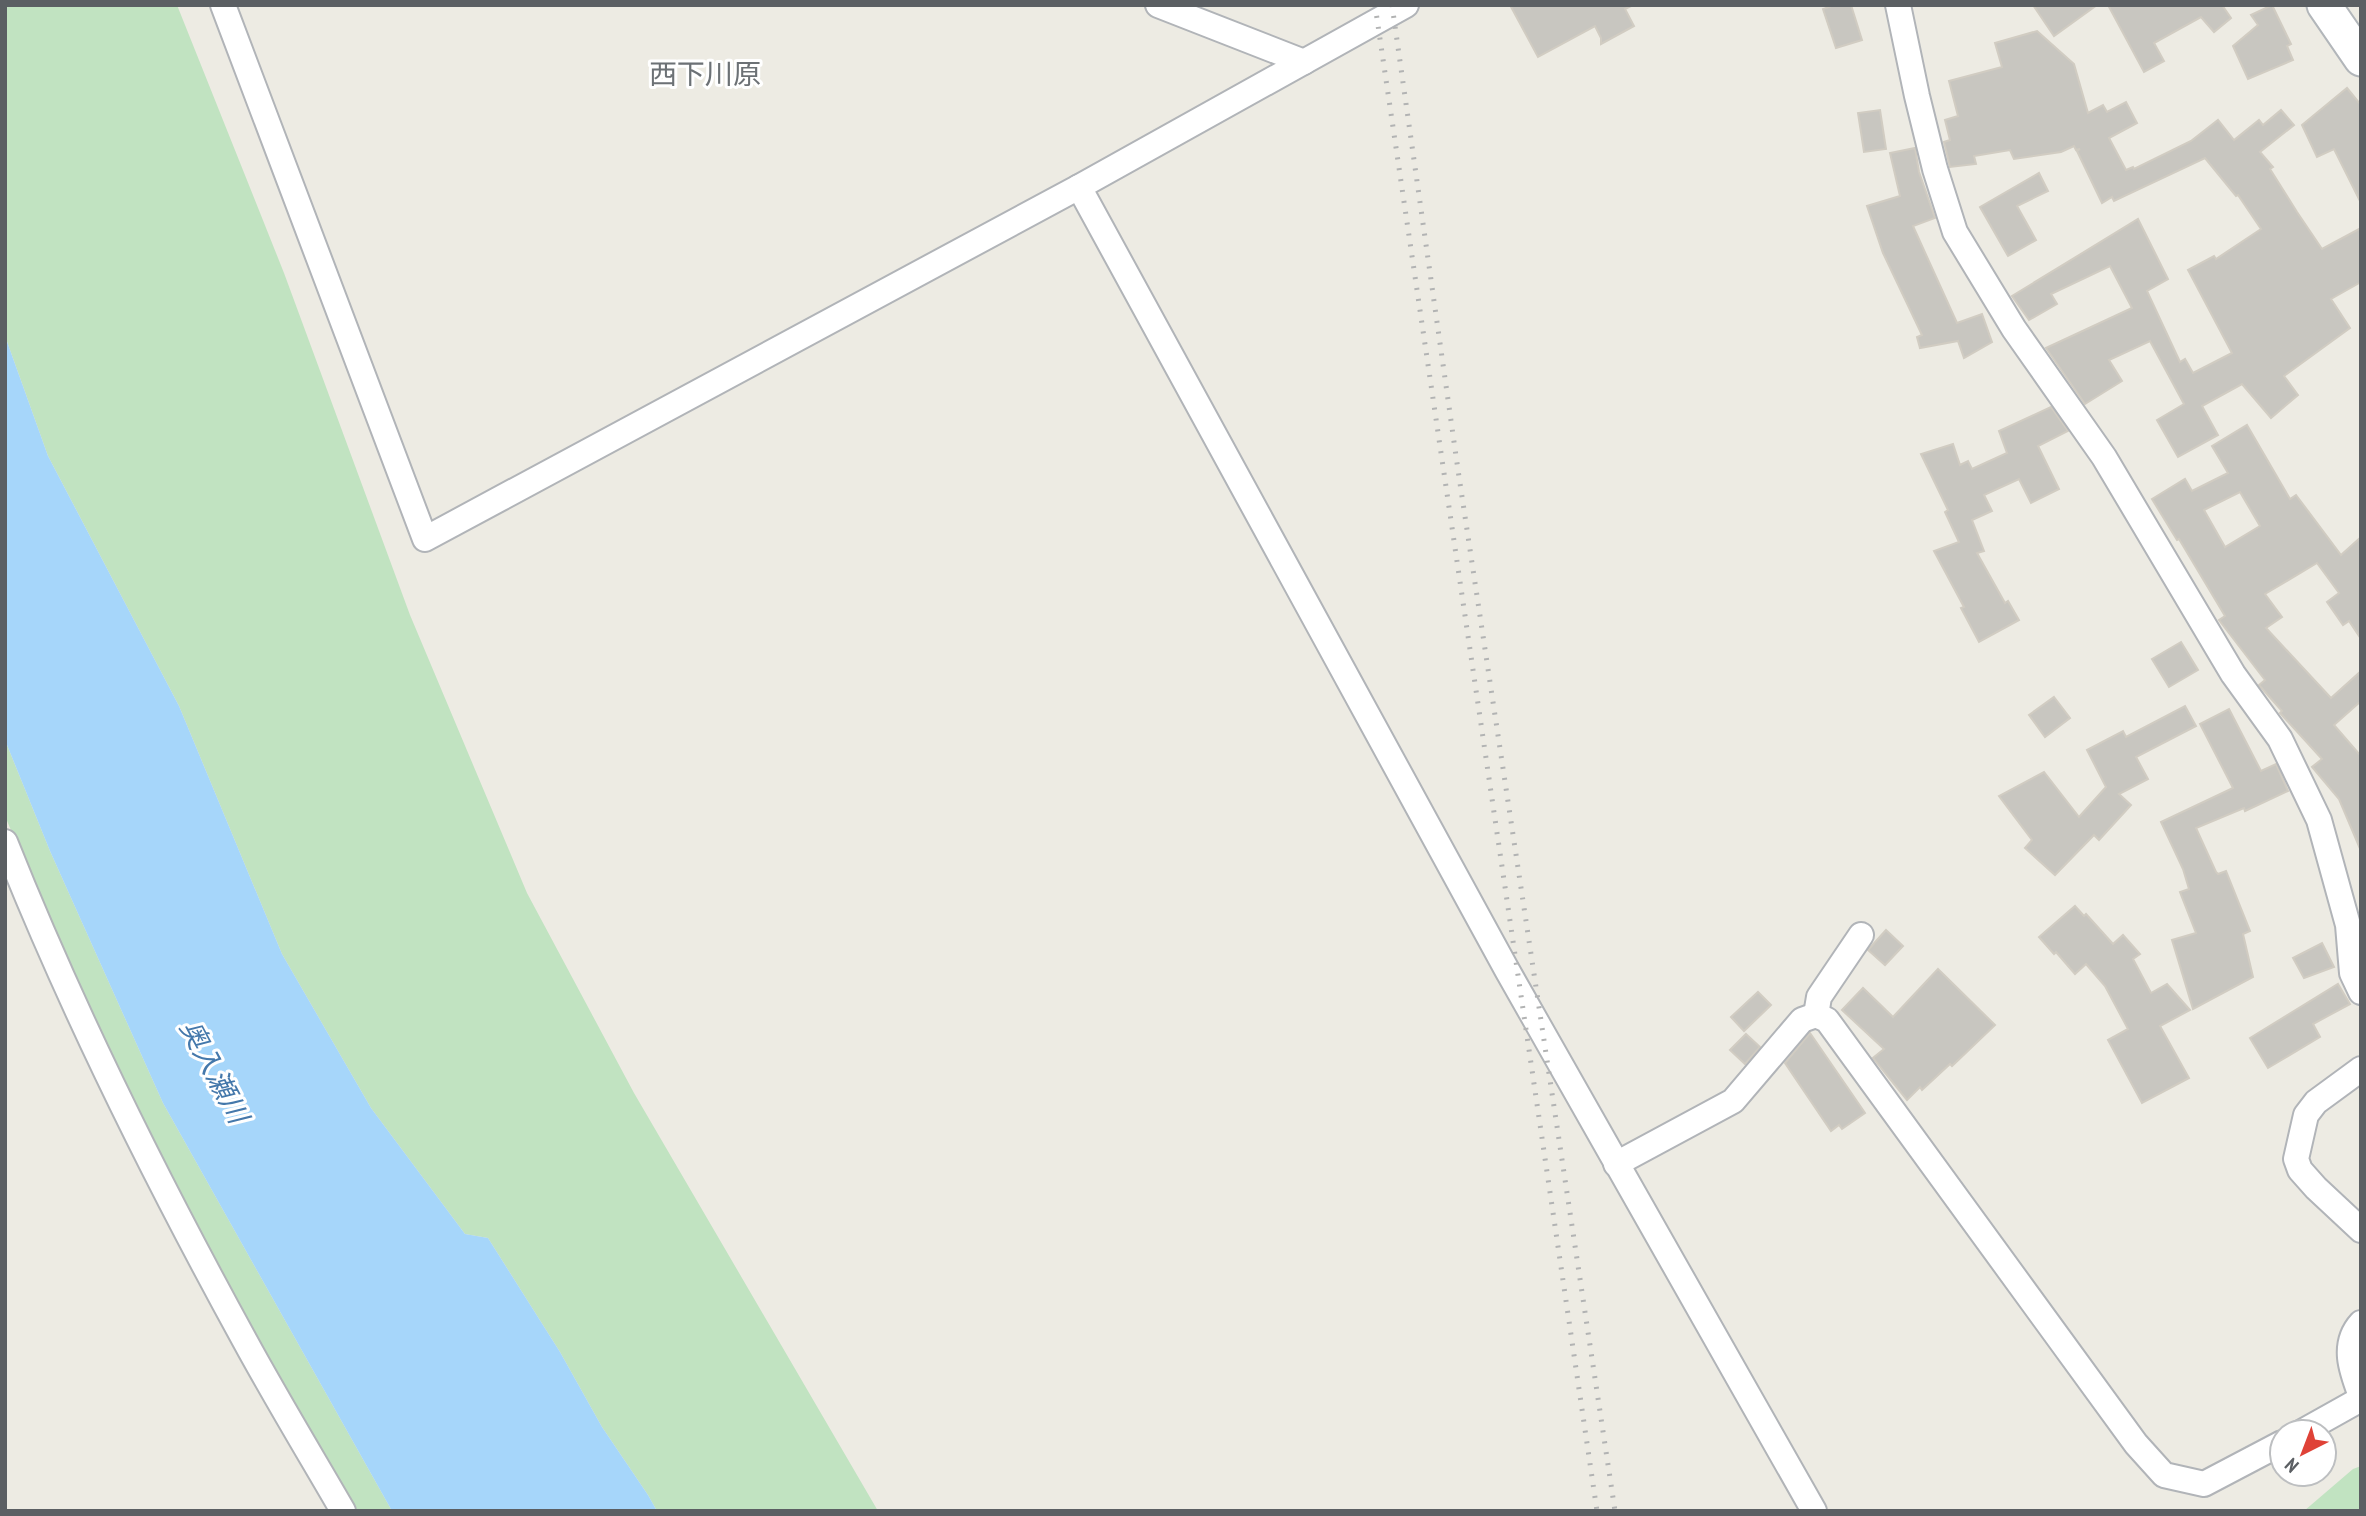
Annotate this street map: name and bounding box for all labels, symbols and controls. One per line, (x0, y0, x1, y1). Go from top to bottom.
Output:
district label: 西下川原 (649, 55, 761, 92)
water label: 奥入瀬川 (172, 1013, 259, 1132)
north arrow (2268, 1418, 2338, 1488)
text: N (2280, 1453, 2303, 1478)

